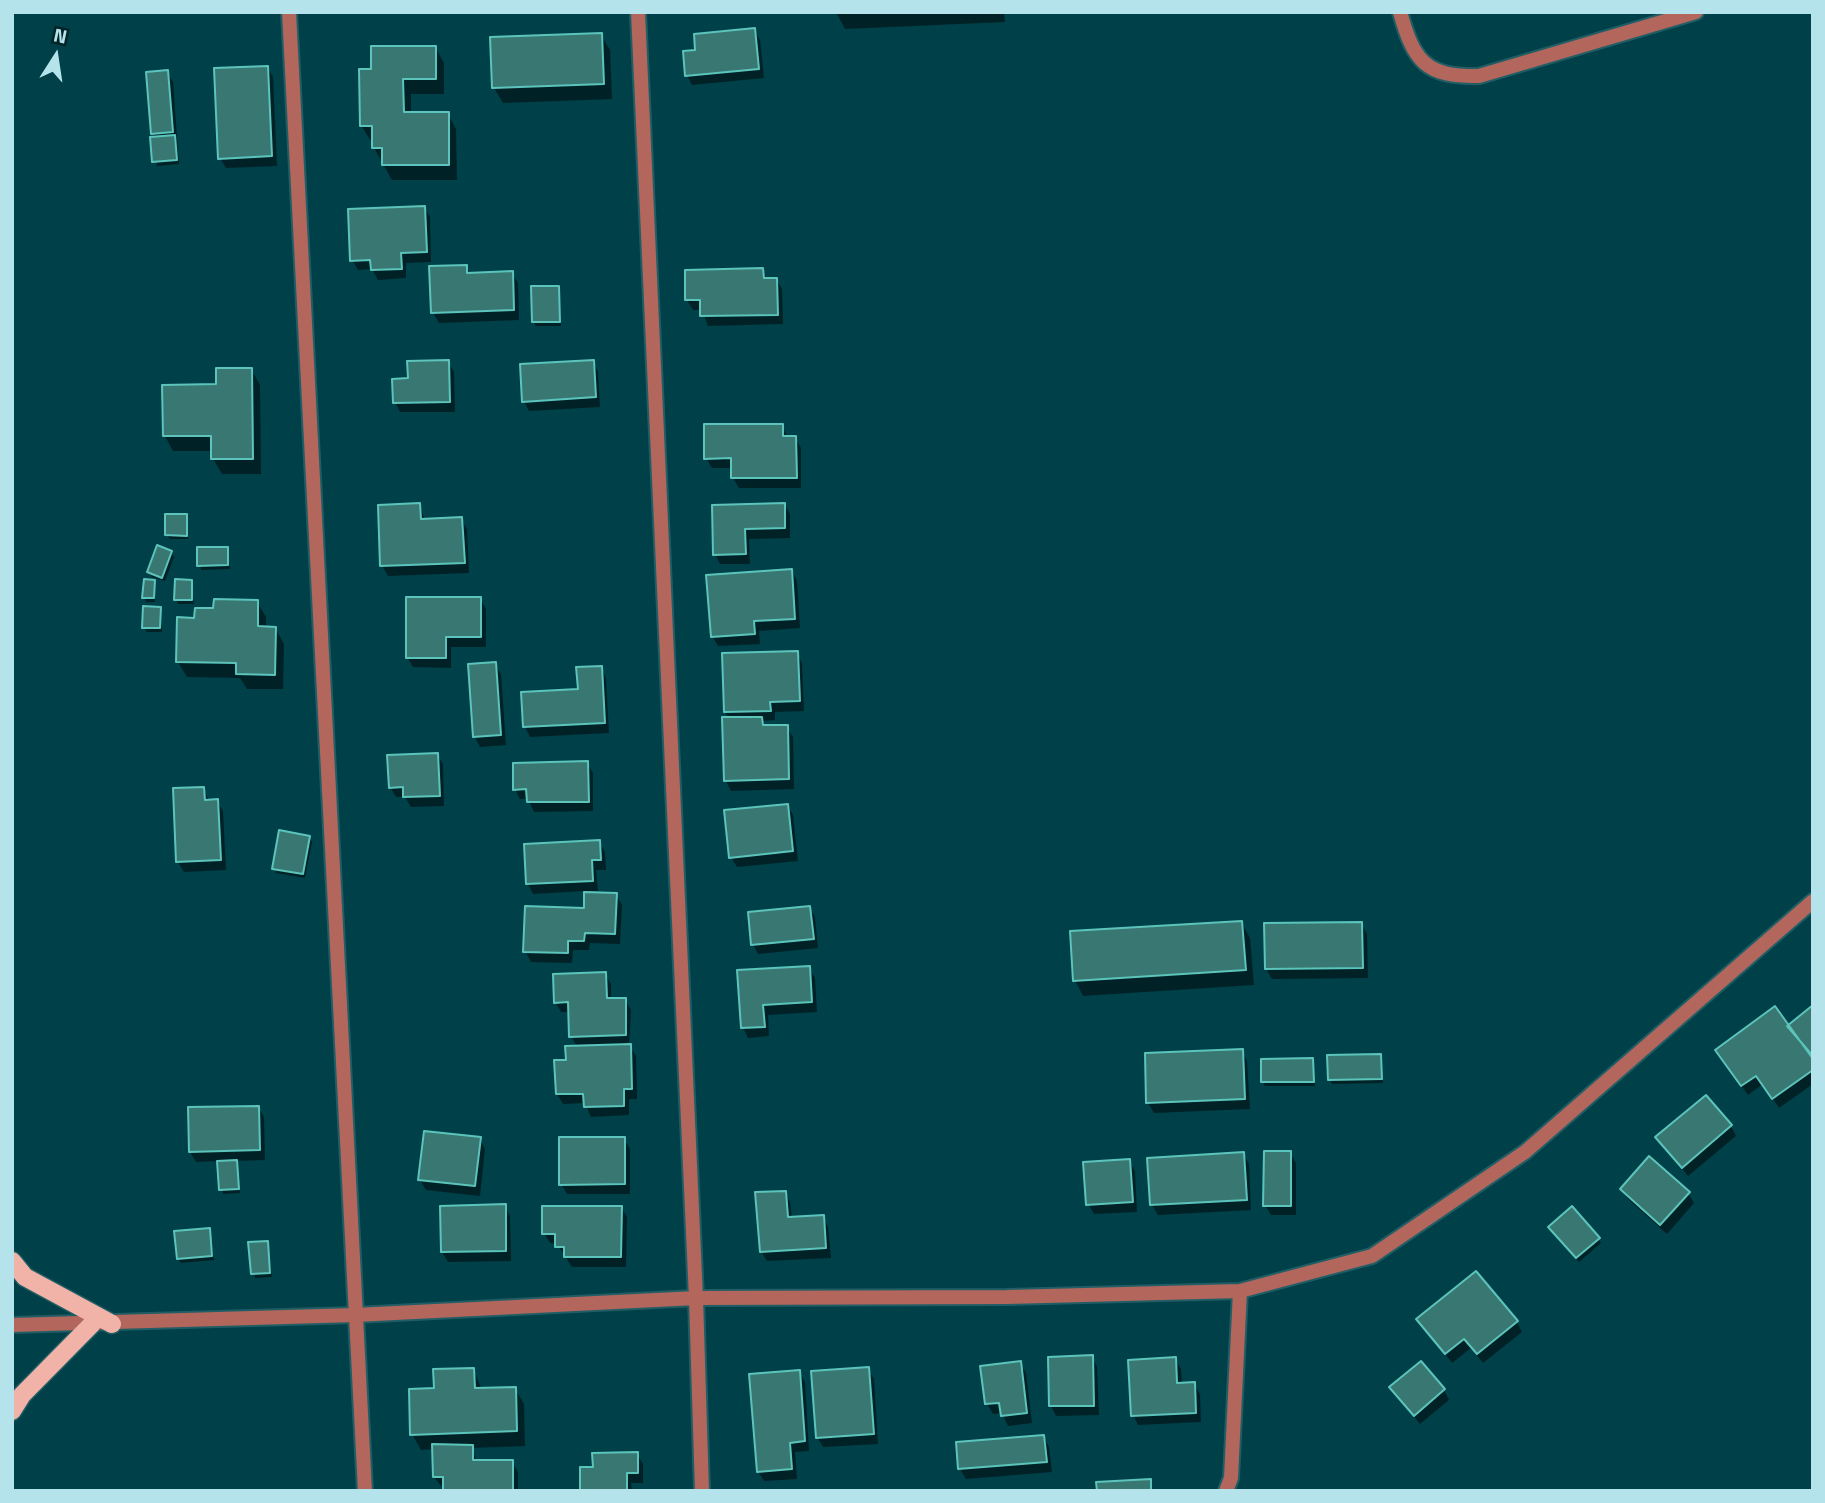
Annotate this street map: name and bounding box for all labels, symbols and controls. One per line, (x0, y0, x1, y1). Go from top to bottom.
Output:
text: N (51, 19, 70, 51)
north arrow (21, 21, 91, 91)

